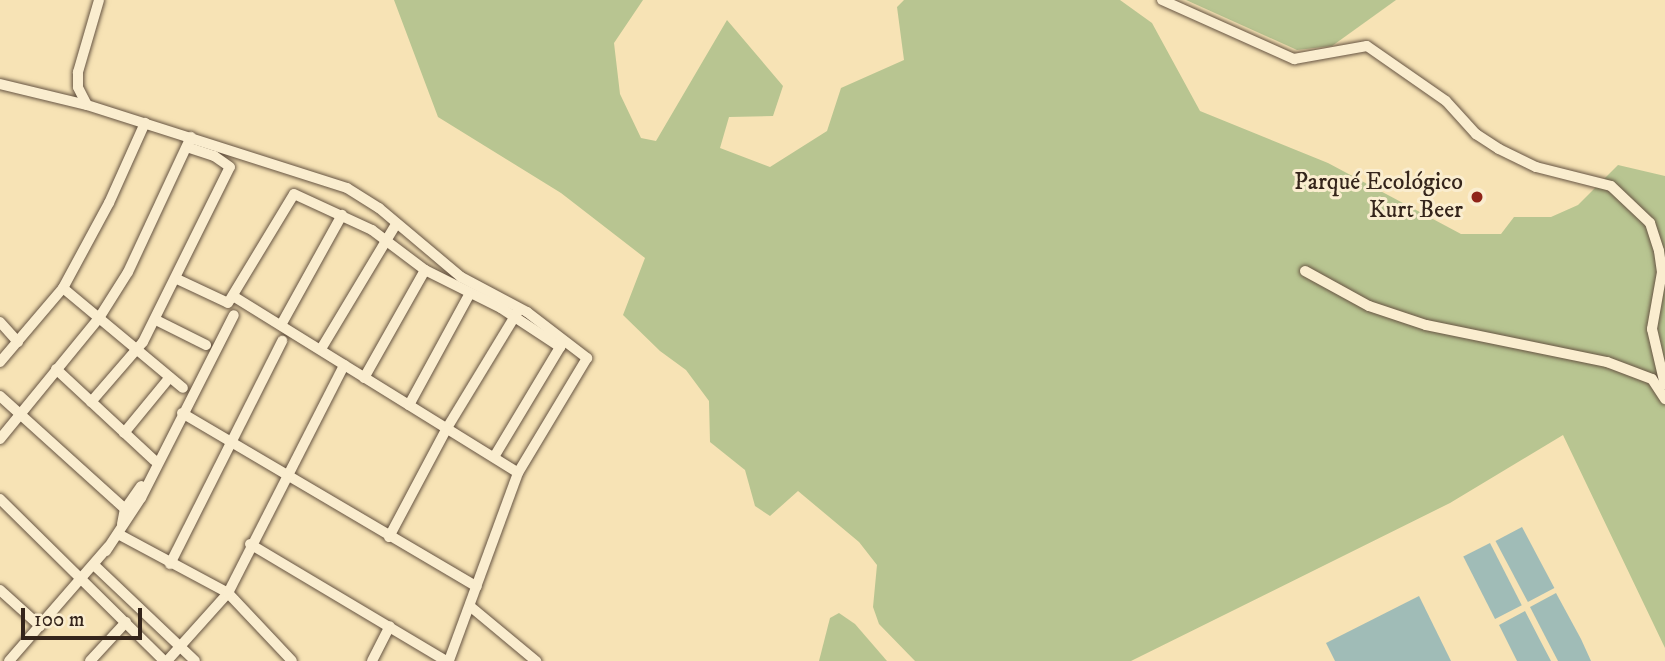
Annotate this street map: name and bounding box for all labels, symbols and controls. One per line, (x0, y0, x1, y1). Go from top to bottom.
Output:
place label: Parqué Ecológico Kurt Beer (1294, 169, 1463, 225)
marker: Parqué Ecológico Kurt Beer (1469, 189, 1485, 205)
scale bar (24, 594, 145, 638)
text: 100 m (34, 607, 85, 633)

